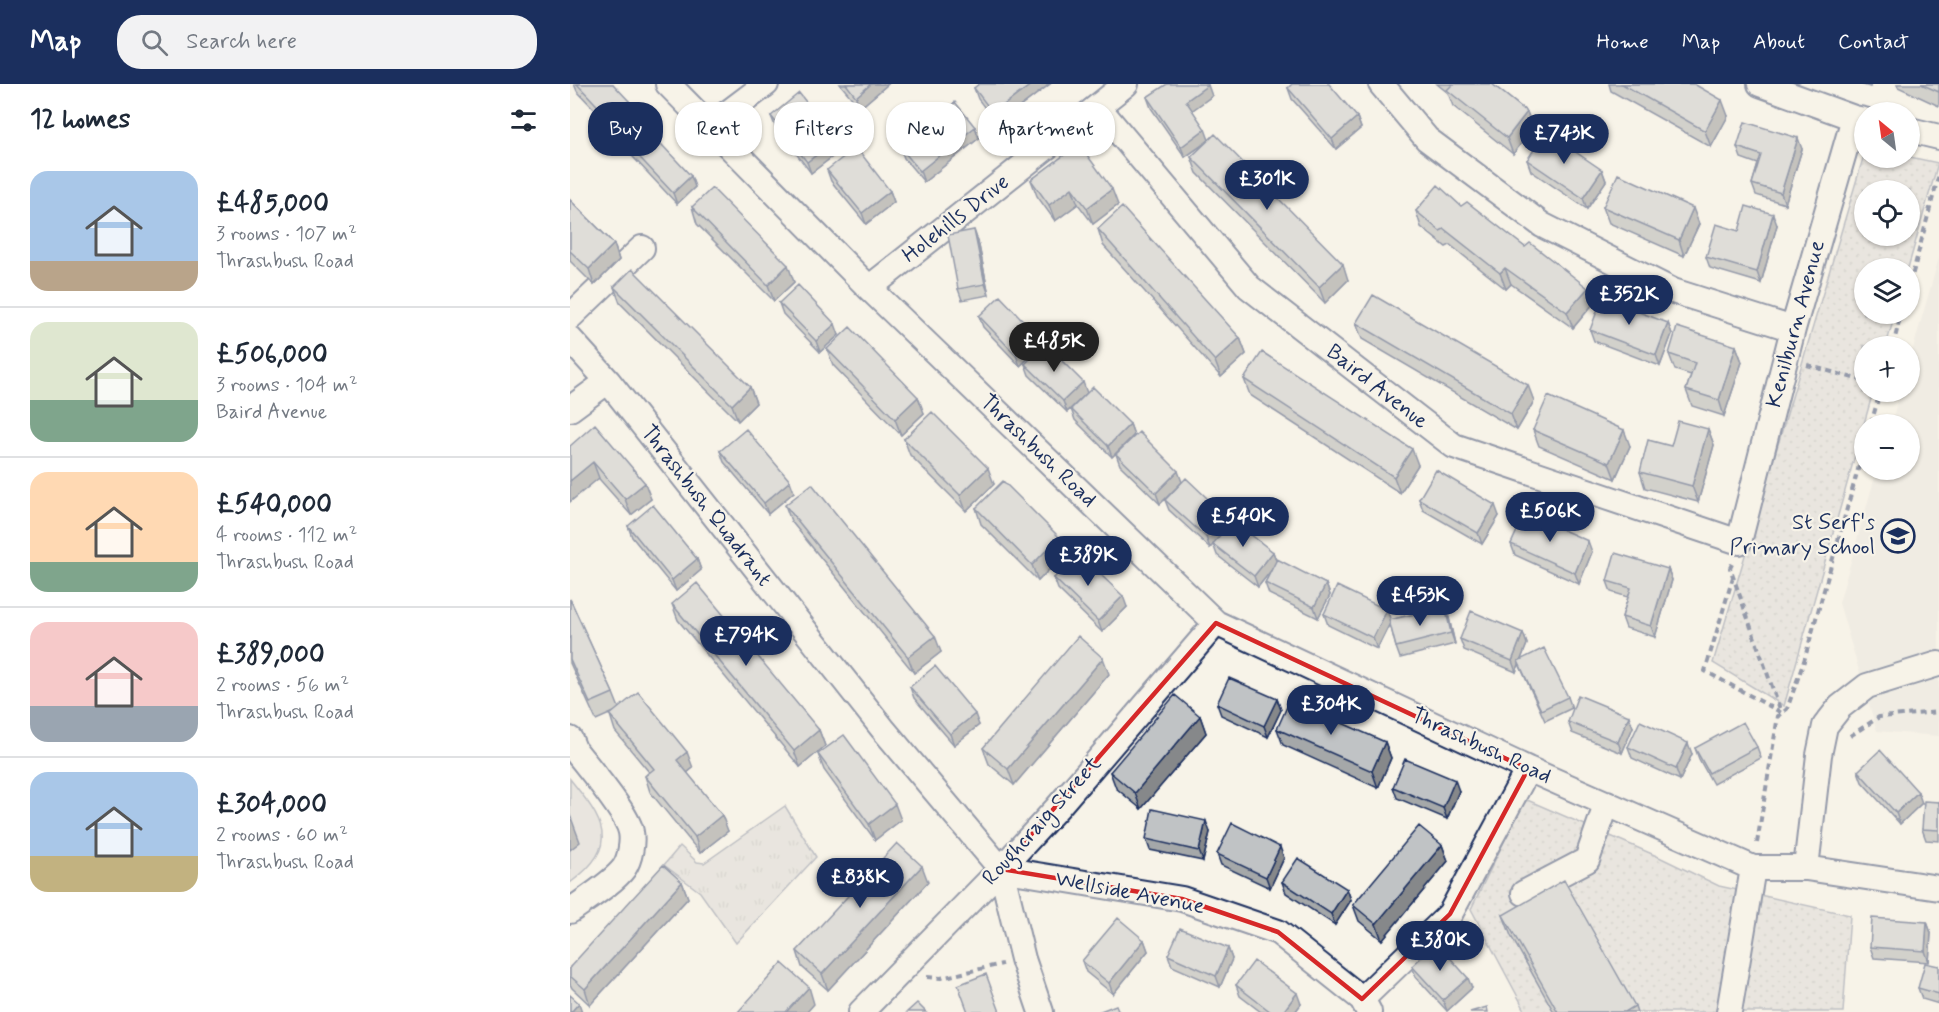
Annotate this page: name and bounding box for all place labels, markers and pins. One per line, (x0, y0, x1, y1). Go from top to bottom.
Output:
pin: £743K (1522, 114, 1606, 165)
pin: £301K (1225, 160, 1309, 211)
pin: £352K (1587, 275, 1671, 326)
pin: £485K (1012, 322, 1096, 373)
pin: £506K (1508, 492, 1592, 543)
pin: £540K (1201, 497, 1285, 548)
place label: St Serf's Primary School (1730, 509, 1875, 562)
school or university icon: St Serf's Primary School (1880, 518, 1916, 554)
pin: £389K (1046, 536, 1130, 587)
pin: £453K (1378, 576, 1462, 627)
pin: £794K (704, 616, 788, 667)
pin: £304K (1289, 685, 1373, 736)
pin: £838K (818, 858, 902, 909)
pin: £380K (1398, 921, 1482, 972)

